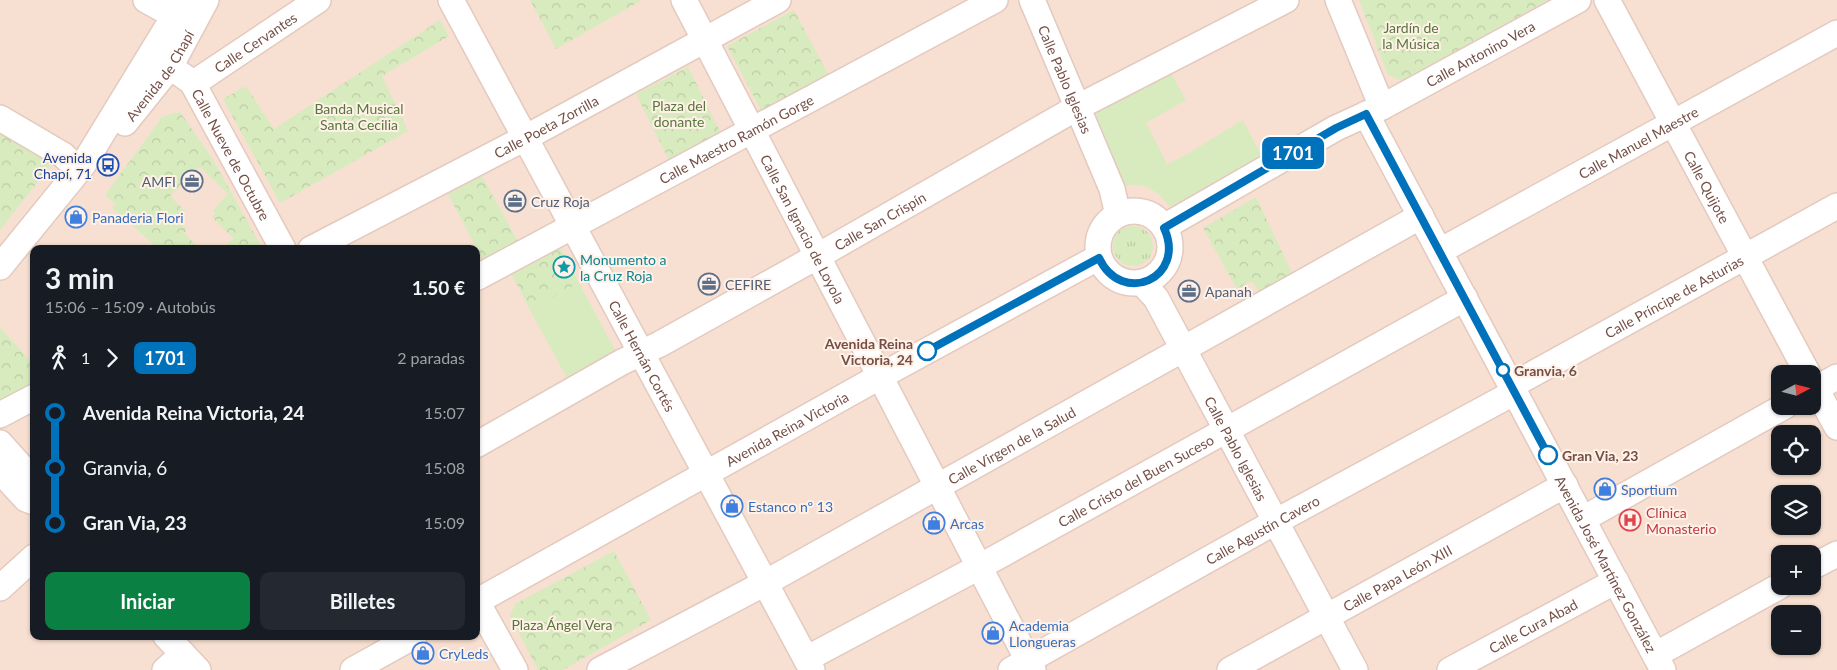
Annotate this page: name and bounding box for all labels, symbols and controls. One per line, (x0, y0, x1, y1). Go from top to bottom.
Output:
street label: Calle Cervantes (211, 8, 300, 76)
street label: Calle Antonino Vera (1423, 17, 1538, 90)
park label: Jardín de la Música (1382, 19, 1440, 52)
street label: Calle Pablo Iglesias (1035, 22, 1096, 136)
street label: Avenida de Chapí (122, 27, 197, 124)
street label: Calle Nueve de Octubre (189, 86, 274, 223)
street label: Calle Maestro Ramón Gorge (656, 90, 816, 187)
street label: Calle Poeta Zorrilla (491, 91, 601, 161)
park label: Plaza del donante (652, 97, 706, 130)
park label: Banda Musical Santa Cecilia (314, 100, 404, 133)
street label: Calle Manuel Maestre (1575, 102, 1701, 182)
line badge: 1701 (1258, 137, 1328, 169)
text: 1701 (1272, 142, 1314, 164)
street label: Calle Quijote (1681, 148, 1734, 226)
place label: Avenida Chapí, 71 (34, 149, 92, 182)
street label: Calle San Ignacio de Loyola (757, 151, 849, 306)
bus stop icon: Avenida Chapí, 71 (96, 153, 120, 177)
office icon: AMFI (180, 169, 204, 193)
place label: AMFI (142, 173, 176, 190)
street label: Calle San Crispín (831, 188, 929, 254)
office icon: Cruz Roja (503, 189, 527, 213)
place label: Cruz Roja (531, 193, 590, 210)
shop icon: Panaderia Flori (64, 205, 88, 229)
place label: Panaderia Flori (92, 209, 184, 226)
place label: Monumento a la Cruz Roja (580, 251, 666, 284)
street label: Calle Príncipe de Asturias (1602, 251, 1746, 341)
place icon: Monumento a la Cruz Roja (552, 255, 576, 279)
text: 3 min (45, 261, 114, 295)
office icon: CEFIRE (697, 272, 721, 296)
text: 1.50 € (412, 276, 465, 299)
place label: CEFIRE (725, 276, 771, 293)
office icon: Apanah (1177, 279, 1201, 303)
place label: Apanah (1205, 283, 1252, 300)
text: 15:06 – 15:09 · Autobús (45, 297, 216, 316)
street label: Calle Hernán Cortés (606, 297, 679, 414)
place label: Avenida Reina Victoria, 24 (824, 335, 913, 368)
marker: Avenida Reina Victoria, 24 (917, 341, 937, 361)
icon: walk (45, 344, 73, 372)
icon: forward (98, 344, 126, 372)
text: 1701 (144, 347, 186, 369)
text: 1 (81, 348, 90, 367)
text: 2 paradas (397, 348, 465, 367)
place label: Granvia, 6 (1514, 362, 1577, 379)
marker: Granvia, 6 (1496, 363, 1510, 377)
north arrow (1771, 365, 1821, 415)
map controls (1771, 365, 1821, 655)
street label: Avenida Reina Victoria (723, 387, 851, 469)
street label: Calle Pablo Iglesias (1202, 393, 1271, 503)
text: Avenida Reina Victoria, 24 (83, 401, 304, 424)
text: 15:07 (424, 403, 465, 422)
street label: Calle Virgen de la Salud (945, 403, 1078, 488)
button: locate (1771, 425, 1821, 475)
street label: Calle Cristo del Buen Suceso (1055, 430, 1217, 530)
marker: Gran Via, 23 (1538, 445, 1558, 465)
place label: Gran Via, 23 (1562, 447, 1638, 464)
text: Granvia, 6 (83, 456, 167, 479)
text: 15:08 (424, 458, 465, 477)
street label: Avenida José Martínez González (1552, 472, 1660, 655)
shop icon: Sportium (1593, 477, 1617, 501)
place label: Sportium (1621, 481, 1677, 498)
button: layers (1771, 485, 1821, 535)
street label: Calle Agustín Cavero (1202, 491, 1322, 568)
shop icon: Estanco nº 13 (720, 494, 744, 518)
place label: Estanco nº 13 (748, 498, 833, 515)
place label: Clínica Monasterio (1646, 504, 1716, 537)
hospital icon: Clínica Monasterio (1618, 508, 1642, 532)
text: Gran Via, 23 (83, 511, 187, 534)
shop icon: Arcas (922, 511, 946, 535)
text: 15:09 (424, 513, 465, 532)
place label: Arcas (950, 515, 984, 532)
street label: Calle Papa León XIII (1340, 541, 1455, 615)
button: + (1771, 545, 1821, 595)
button: Iniciar (45, 572, 250, 630)
button: Billetes (260, 572, 465, 630)
street label: Calle Cura Abad (1486, 595, 1580, 656)
button: − (1771, 605, 1821, 655)
park label: Plaza Ángel Vera (512, 616, 613, 633)
place label: Academia Llongueras (1009, 617, 1076, 650)
shop icon: Academia Llongueras (981, 621, 1005, 645)
shop icon: CryLeds (411, 641, 435, 665)
place label: CryLeds (439, 645, 488, 662)

